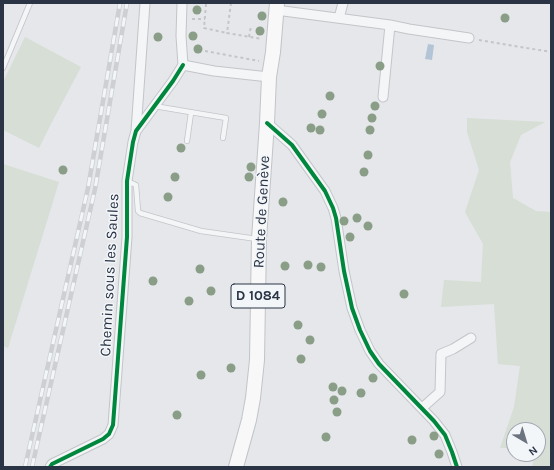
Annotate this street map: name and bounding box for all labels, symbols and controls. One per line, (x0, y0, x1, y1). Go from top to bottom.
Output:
street label: Route de Genève (250, 155, 274, 269)
street label: Chemin sous les Saules (97, 193, 123, 357)
road number: D 1084 (231, 284, 285, 308)
north arrow (506, 422, 546, 462)
text: N (526, 444, 540, 459)

